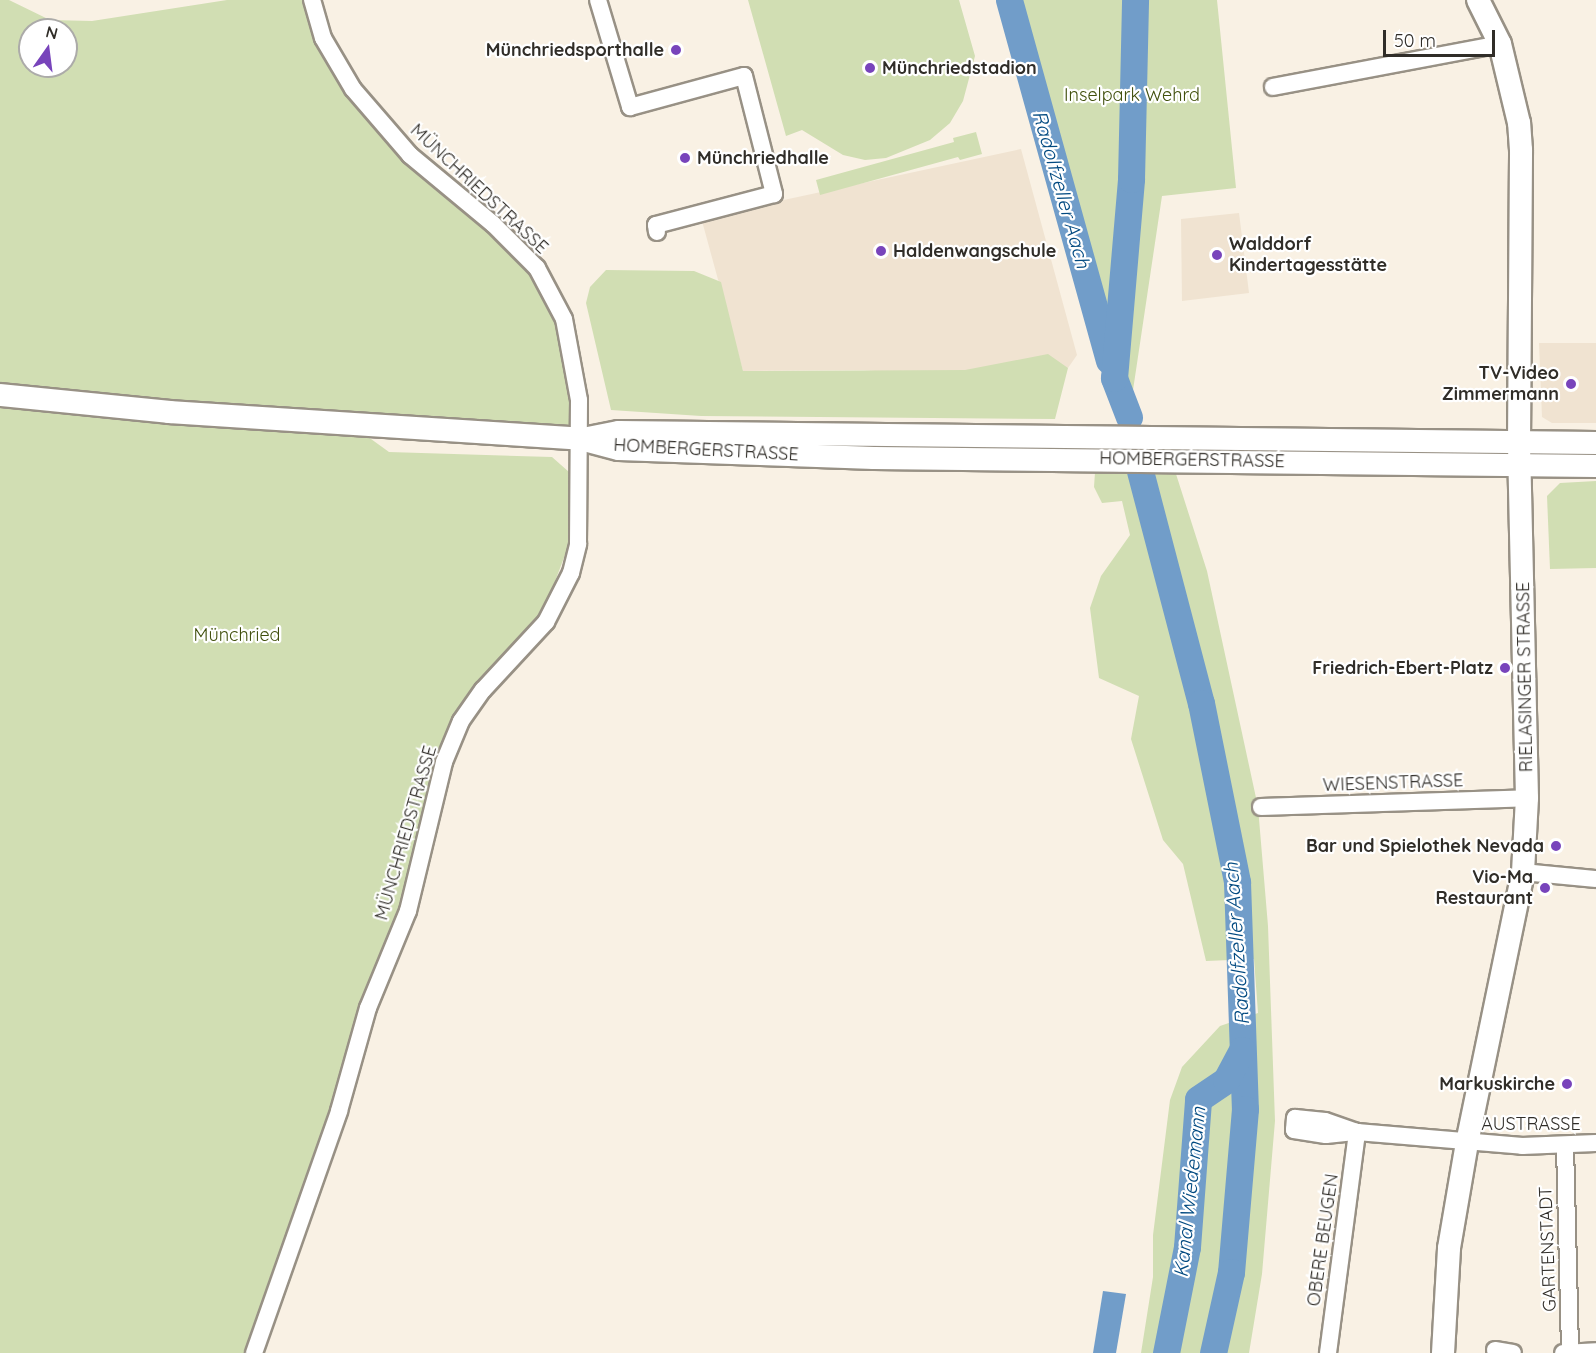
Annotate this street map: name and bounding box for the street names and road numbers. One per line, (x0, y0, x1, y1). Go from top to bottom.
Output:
street label: MÜNCHRIEDSTRASSE (406, 120, 552, 258)
street label: HOMBERGERSTRASSE (613, 434, 799, 466)
street label: HOMBERGERSTRASSE (1099, 448, 1285, 472)
street label: RIELASINGER STRASSE (1513, 582, 1537, 772)
street label: MÜNCHRIEDSTRASSE (371, 743, 441, 923)
street label: WIESENSTRASSE (1322, 770, 1464, 796)
street label: AUSTRASSE (1481, 1113, 1581, 1135)
street label: OBERE BEUGEN (1303, 1172, 1343, 1308)
street label: GARTENSTADT (1535, 1186, 1561, 1312)

